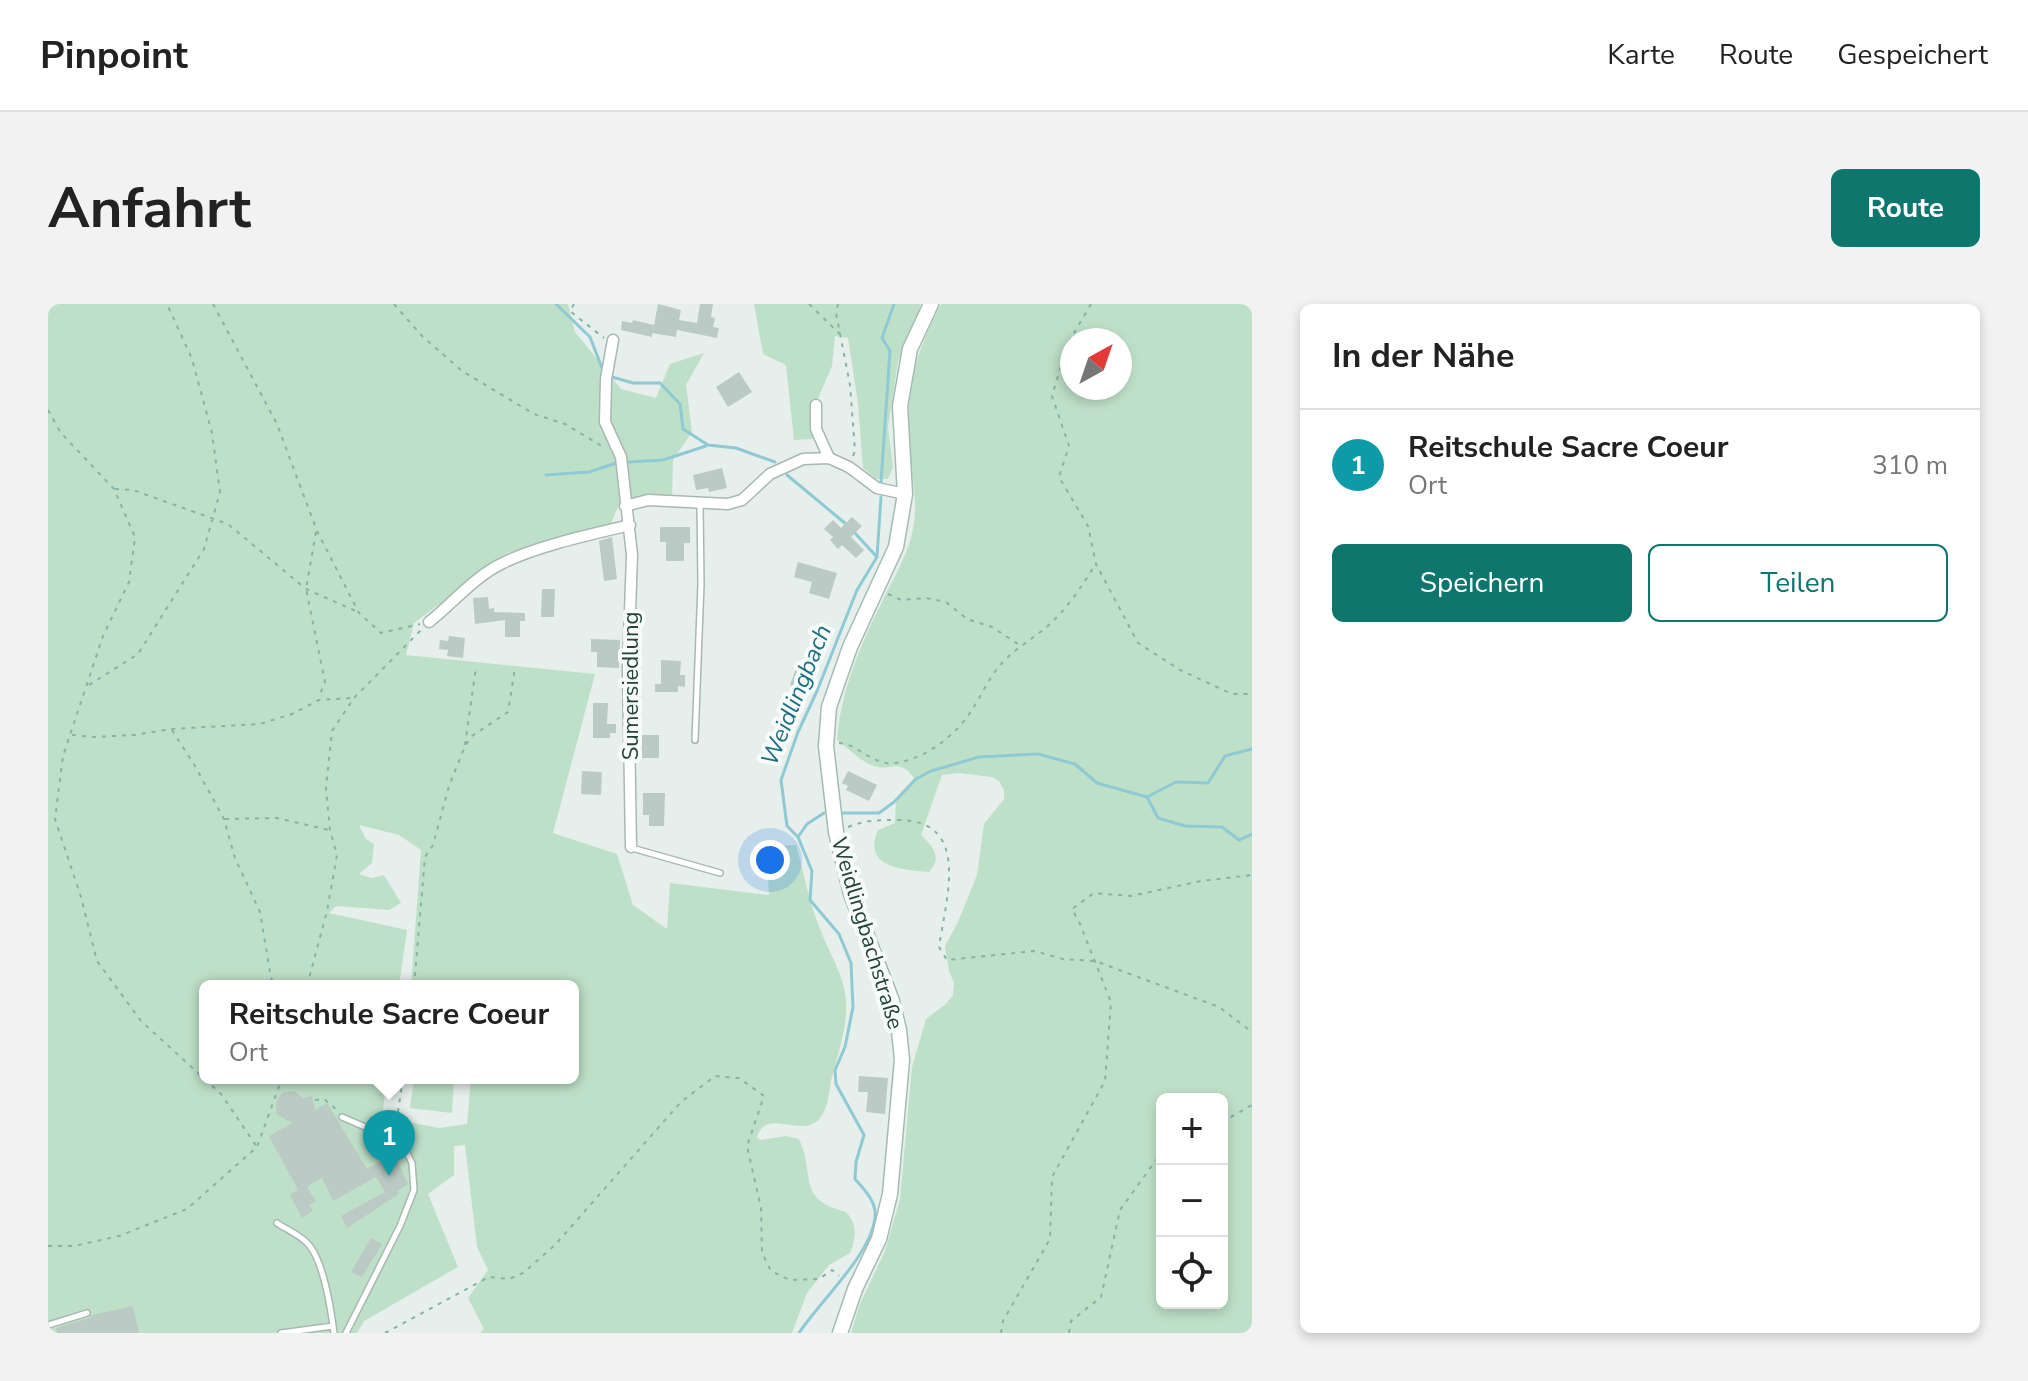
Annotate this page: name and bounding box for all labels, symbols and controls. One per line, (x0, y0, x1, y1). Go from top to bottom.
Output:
text: Pinpoint (40, 30, 188, 81)
text: Karte (1607, 36, 1675, 74)
text: Route (1719, 36, 1793, 74)
text: Gespeichert (1837, 36, 1988, 74)
button: Route (1831, 169, 1980, 247)
text: Anfahrt (48, 170, 251, 247)
north arrow (1060, 328, 1132, 400)
text: In der Nähe (1332, 333, 1514, 379)
text: Reitschule Sacre Coeur (1408, 427, 1729, 468)
text: 1 (1350, 448, 1366, 483)
text: 310 m (1872, 448, 1948, 483)
text: Ort (1408, 468, 1447, 503)
button: Speichern (1332, 544, 1632, 622)
button: Teilen (1648, 544, 1948, 622)
street label: Sumersiedlung (616, 612, 646, 760)
water label: Weidlingbach (753, 620, 839, 770)
street label: Weidlingbachstraße (824, 833, 911, 1033)
your location (750, 840, 790, 880)
popup (199, 980, 579, 1084)
text: Reitschule Sacre Coeur (229, 994, 549, 1035)
text: Ort (229, 1035, 268, 1070)
map controls (1156, 1093, 1228, 1309)
button: + (1156, 1093, 1228, 1165)
pin: 1 (363, 1110, 415, 1176)
button: − (1156, 1165, 1228, 1237)
button: locate (1156, 1237, 1228, 1309)

